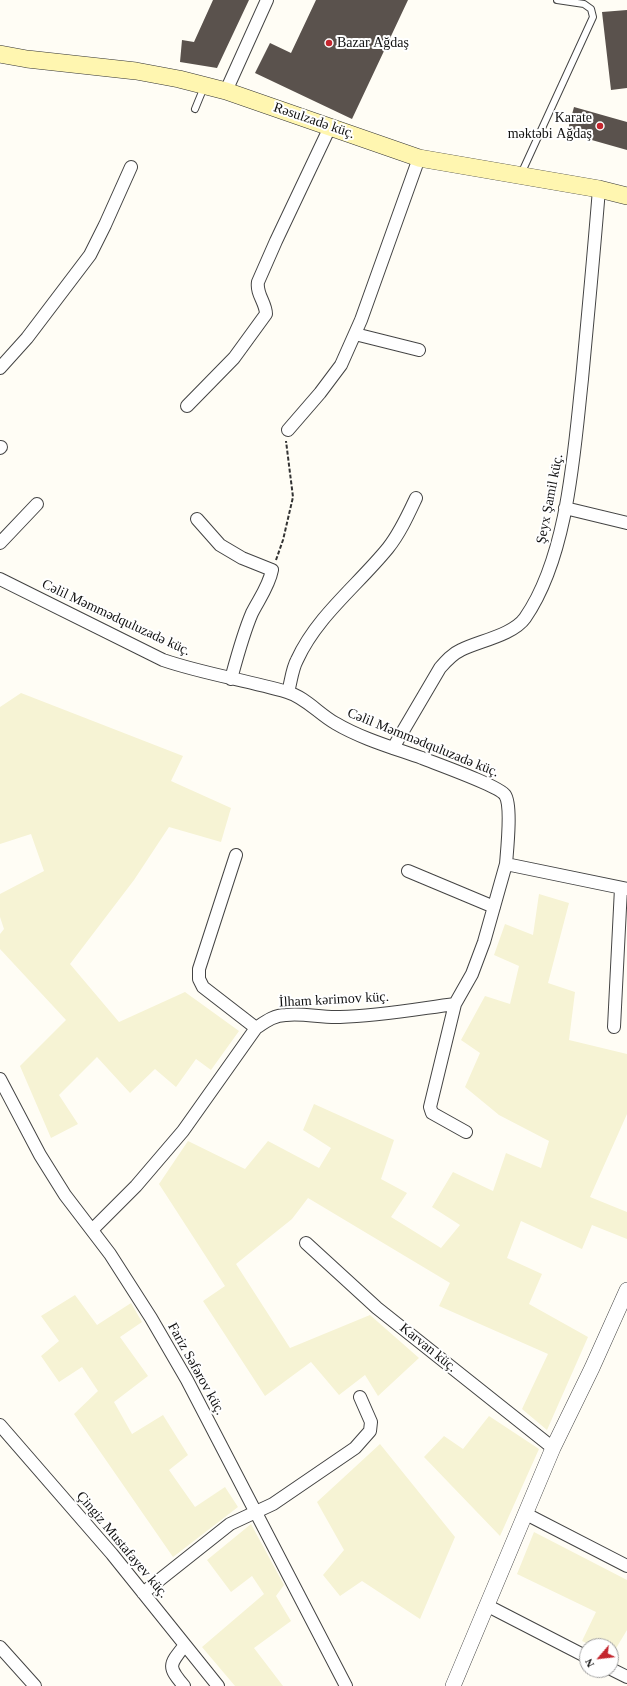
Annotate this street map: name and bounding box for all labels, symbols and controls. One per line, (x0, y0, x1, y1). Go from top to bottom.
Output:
place label: Bazar Ağdaş (337, 35, 409, 51)
marker: Bazar Ağdaş (324, 38, 334, 48)
street label: Rəsulzadə küç. (271, 99, 357, 143)
place label: Karate məktəbi Ağdaş (508, 110, 592, 142)
marker: Karate məktəbi Ağdaş (595, 121, 605, 131)
street label: Şeyx Şamil küç. (533, 453, 567, 545)
street label: Cəlil Məmmədquluzadə küç. (39, 576, 193, 660)
street label: Cəlil Məmmədquluzadə küç. (345, 705, 501, 781)
street label: İlham kərimov küç. (279, 989, 389, 1011)
street label: Fariz Səfərov küç. (164, 1320, 228, 1418)
street label: Karvan küç. (396, 1320, 460, 1376)
street label: Çingiz Mustafayev küç. (72, 1488, 172, 1602)
north arrow (579, 1638, 619, 1678)
text: N (582, 1657, 596, 1669)

